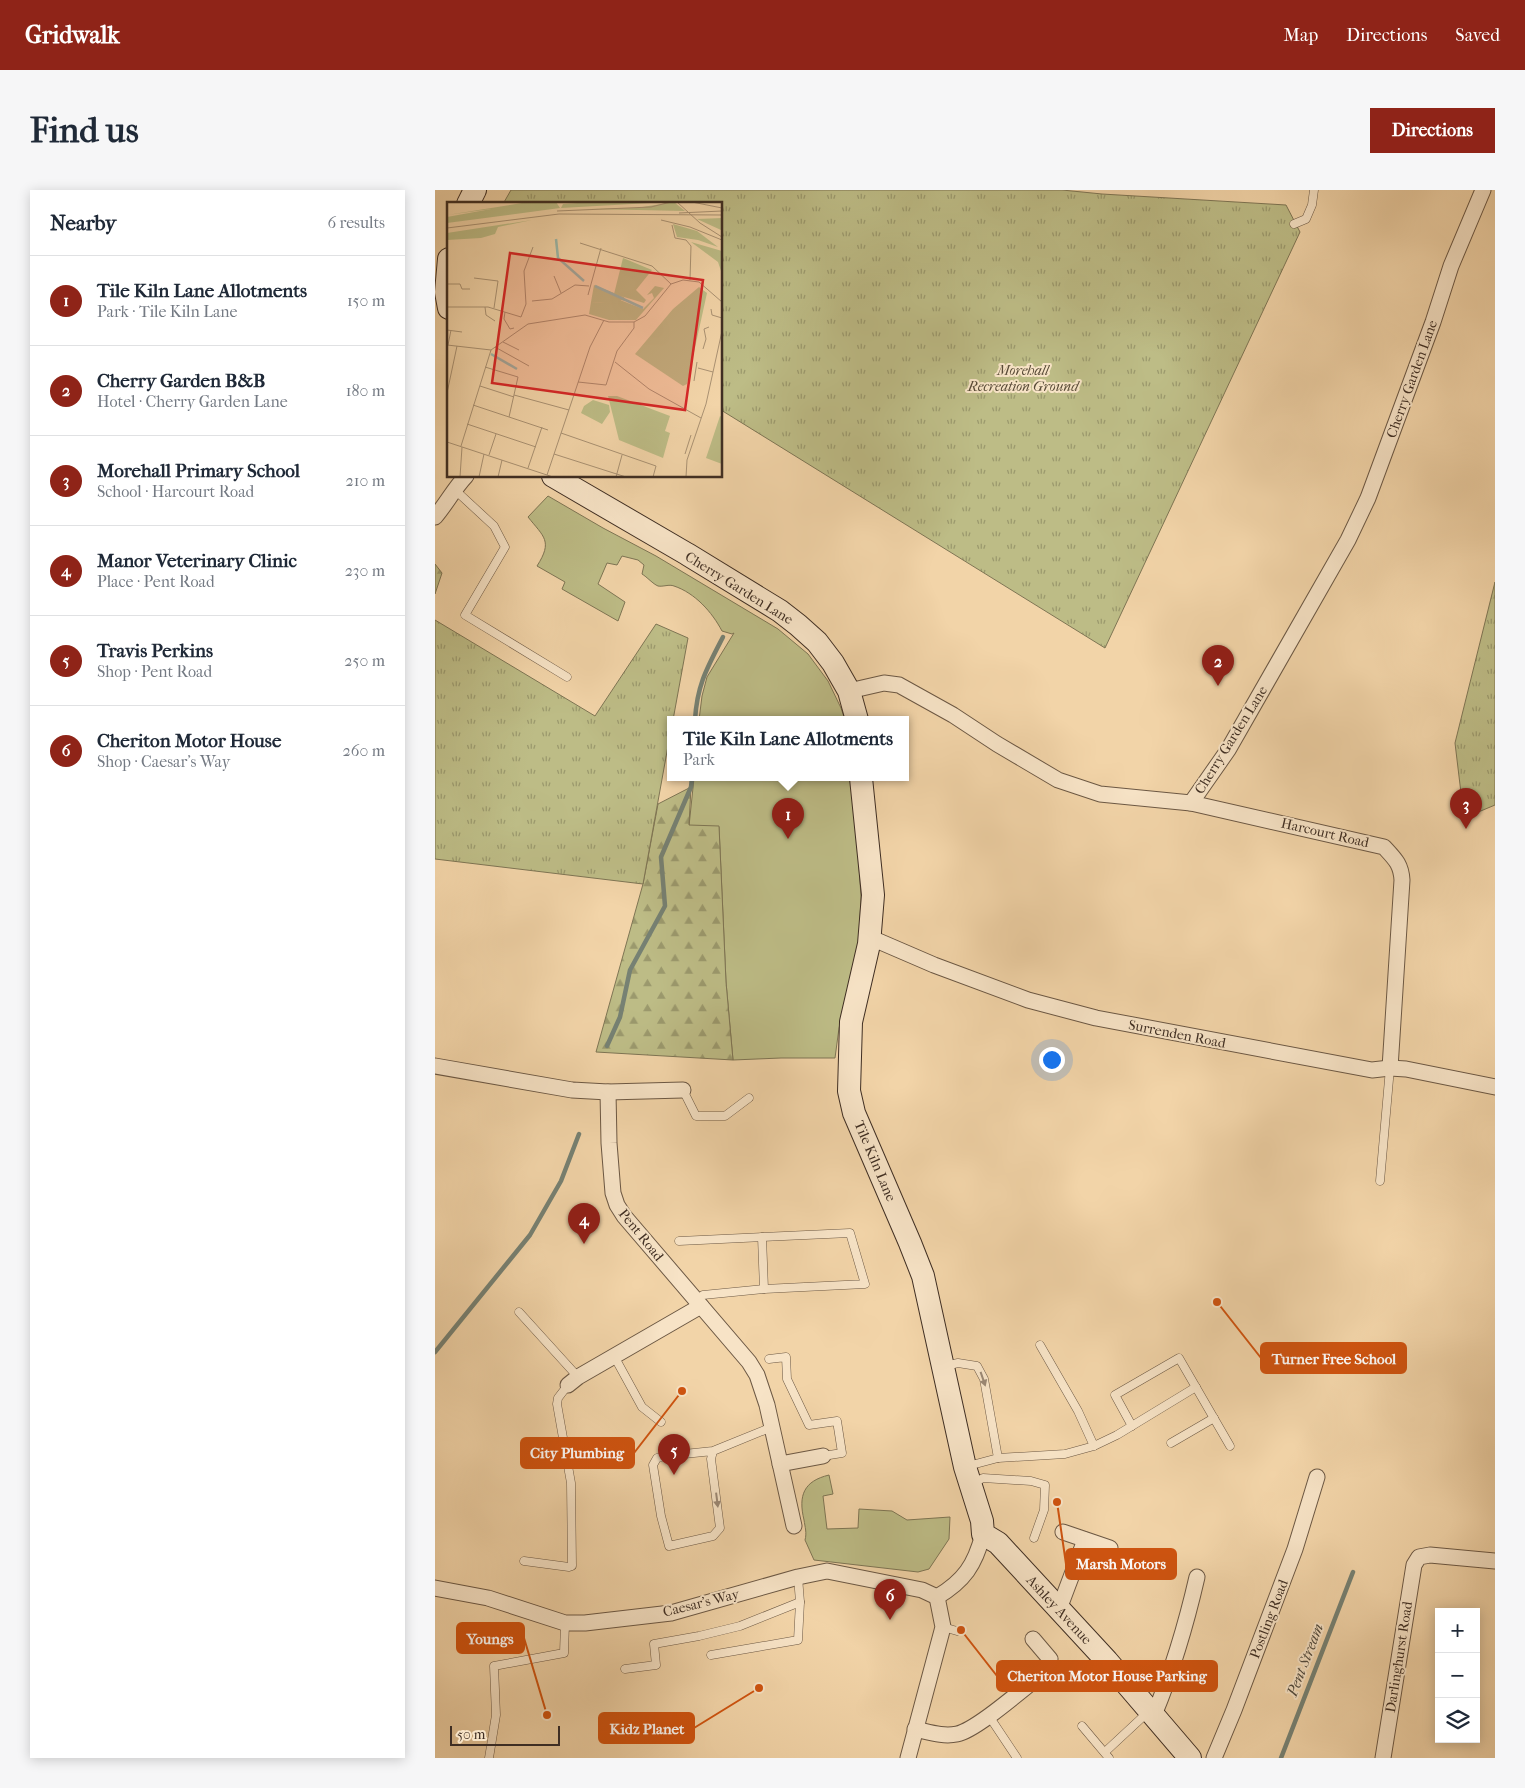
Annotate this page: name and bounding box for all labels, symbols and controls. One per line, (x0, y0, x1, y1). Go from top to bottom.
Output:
text: Gridwalk (25, 21, 120, 49)
text: Map (1284, 25, 1318, 46)
text: Directions (1346, 25, 1427, 46)
text: Saved (1455, 25, 1500, 46)
button: Directions (1370, 108, 1495, 153)
text: Find us (30, 110, 139, 151)
inset map (447, 202, 723, 478)
text: Nearby (50, 211, 116, 235)
text: 6 results (327, 213, 385, 232)
text: Tile Kiln Lane Allotments (97, 280, 307, 302)
text: 1 (63, 291, 69, 310)
text: 150 m (347, 291, 385, 310)
text: Park · Tile Kiln Lane (97, 302, 237, 321)
street label: Cherry Garden Lane (1383, 318, 1441, 440)
park label: Morehall Recreation Ground (967, 362, 1080, 395)
text: Cherry Garden B&B (97, 370, 265, 392)
text: 2 (62, 381, 70, 400)
text: 180 m (346, 381, 385, 400)
text: Hotel · Cherry Garden Lane (97, 392, 288, 411)
text: Morehall Primary School (97, 460, 300, 482)
text: 3 (63, 471, 69, 490)
text: 210 m (346, 471, 385, 490)
text: School · Harcourt Road (97, 482, 254, 501)
street label: Cherry Garden Lane (682, 548, 796, 628)
text: Manor Veterinary Clinic (97, 550, 297, 572)
text: 4 (61, 561, 71, 580)
text: 230 m (345, 561, 385, 580)
text: Place · Pent Road (97, 572, 215, 591)
text: Travis Perkins (97, 640, 213, 662)
pin: 2 (1202, 645, 1234, 686)
text: 5 (63, 651, 69, 670)
text: 250 m (344, 651, 385, 670)
text: Shop · Pent Road (97, 662, 212, 681)
street label: Cherry Garden Lane (1191, 683, 1271, 797)
popup (667, 716, 909, 781)
text: Tile Kiln Lane Allotments (683, 728, 893, 750)
text: Cheriton Motor House (97, 730, 281, 752)
text: 6 (62, 741, 70, 760)
text: 260 m (343, 741, 385, 760)
text: Park (683, 750, 715, 769)
text: Shop · Caesar's Way (97, 752, 230, 771)
pin: 3 (1450, 788, 1482, 829)
pin: 1 (772, 798, 804, 839)
street label: Harcourt Road (1279, 815, 1371, 851)
street label: Surrenden Road (1127, 1016, 1227, 1052)
your location (1039, 1047, 1065, 1073)
street label: Tile Kiln Lane (850, 1118, 900, 1204)
pin: 4 (568, 1203, 600, 1244)
street label: Pent Road (615, 1205, 667, 1265)
callout: Turner Free School (1261, 1343, 1406, 1373)
text: Turner Free School (1271, 1350, 1397, 1368)
one-way arrow (979, 1372, 987, 1387)
pin: 5 (658, 1434, 690, 1475)
callout: City Plumbing (521, 1438, 634, 1468)
text: City Plumbing (530, 1444, 625, 1462)
one-way arrow (713, 1492, 721, 1508)
callout: Marsh Motors (1066, 1549, 1176, 1579)
text: Marsh Motors (1075, 1555, 1166, 1573)
street label: Ashley Avenue (1022, 1571, 1095, 1648)
street label: Postling Road (1246, 1577, 1292, 1661)
pin: 6 (874, 1579, 906, 1620)
street label: Caesar's Way (661, 1585, 741, 1621)
street label: Darlinghurst Road (1382, 1600, 1416, 1714)
map controls (1435, 1608, 1480, 1743)
button: + (1435, 1608, 1480, 1653)
water label: Pent Stream (1283, 1621, 1327, 1700)
callout: Youngs (457, 1623, 524, 1653)
text: Youngs (465, 1630, 514, 1648)
button: − (1435, 1653, 1480, 1698)
callout: Cheriton Motor House Parking (997, 1661, 1217, 1691)
text: Cheriton Motor House Parking (1007, 1667, 1208, 1685)
button: layers (1435, 1698, 1480, 1743)
callout: Kidz Planet (599, 1713, 694, 1743)
text: Kidz Planet (610, 1720, 685, 1738)
scale bar (450, 1723, 560, 1746)
text: 50 m (457, 1726, 485, 1743)

